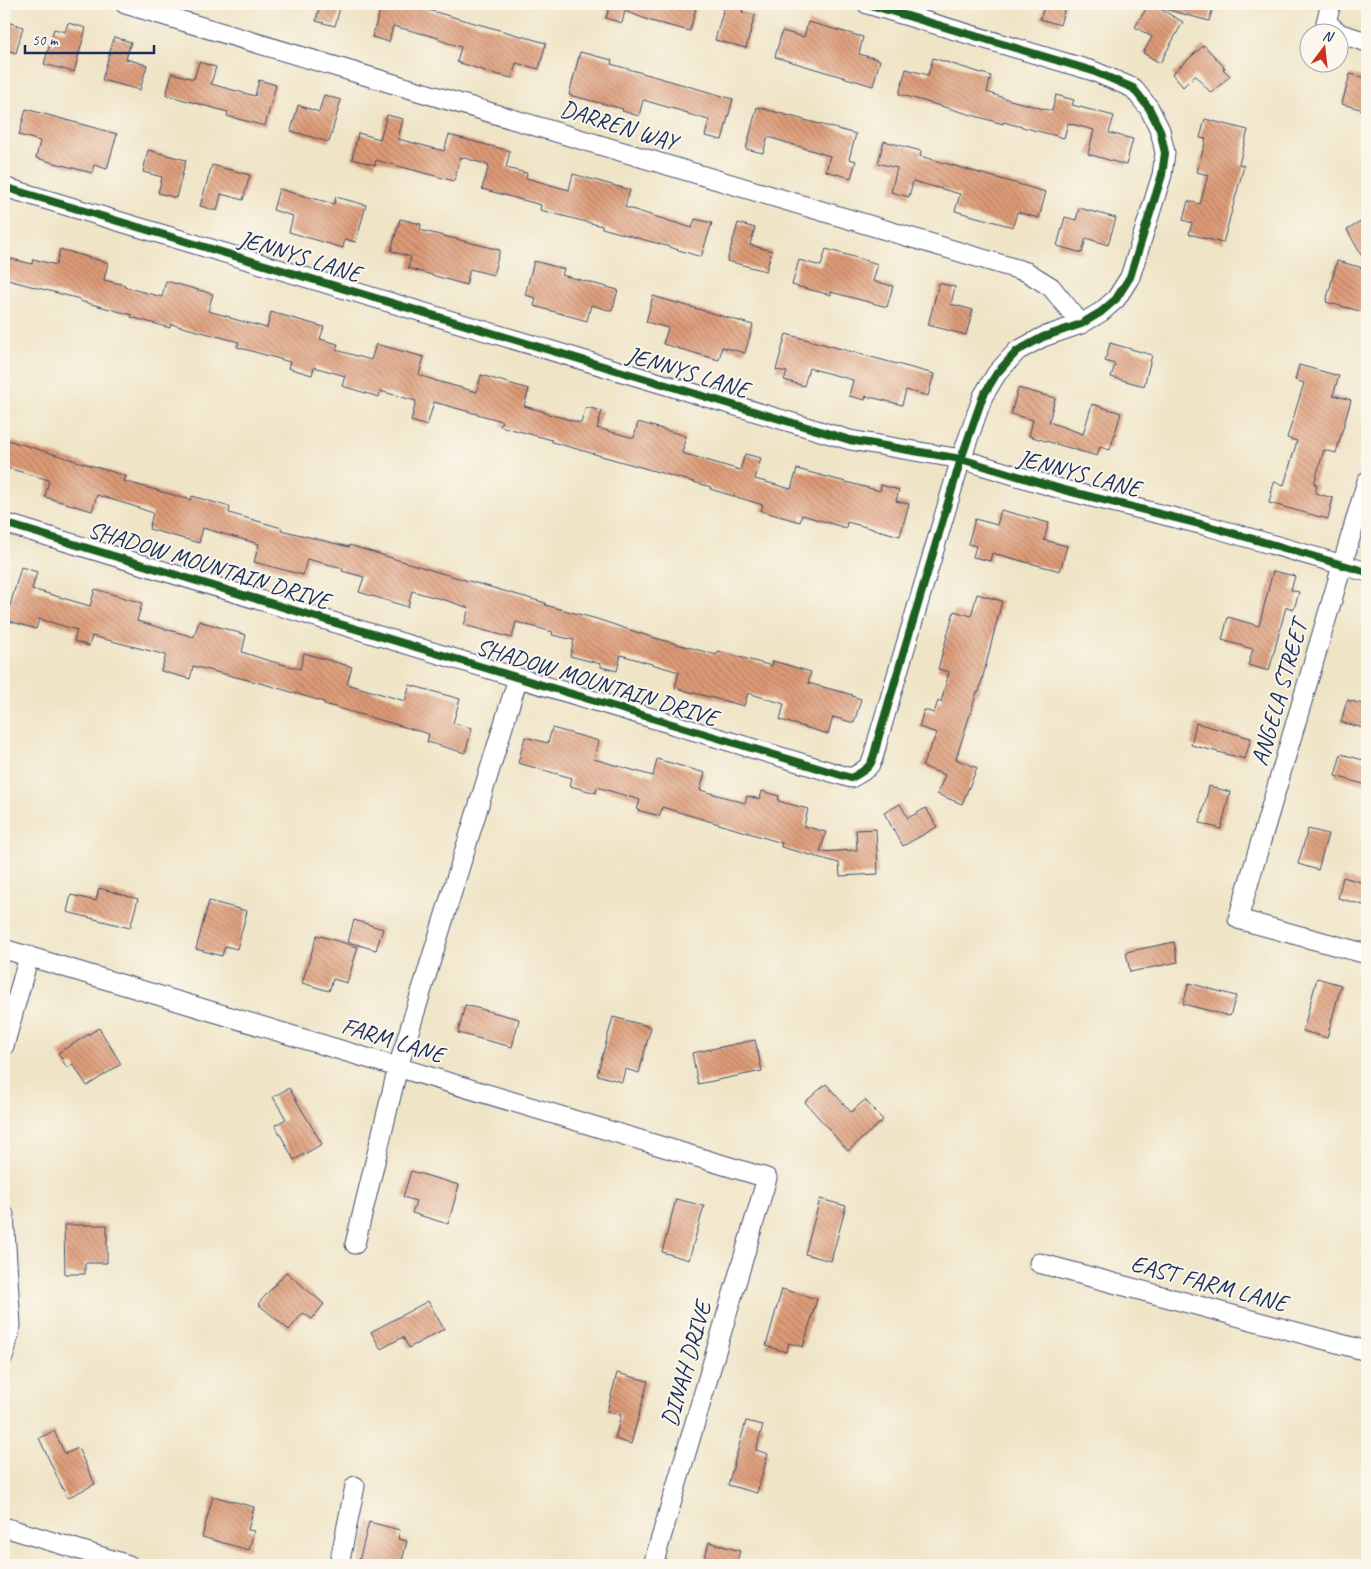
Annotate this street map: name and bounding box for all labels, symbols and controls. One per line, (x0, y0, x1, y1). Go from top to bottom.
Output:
scale bar (25, 22, 154, 54)
north arrow (1298, 22, 1348, 72)
text: N (1321, 27, 1336, 46)
text: 50 m (32, 31, 59, 50)
street label: DARREN WAY (557, 93, 684, 158)
street label: JENNYS LANE (234, 223, 367, 290)
street label: JENNYS LANE (622, 339, 755, 406)
street label: JENNYS LANE (1013, 442, 1146, 505)
street label: SHADOW MOUNTAIN DRIVE (85, 514, 336, 617)
street label: ANGELA STREET (1244, 612, 1315, 769)
street label: SHADOW MOUNTAIN DRIVE (473, 631, 724, 734)
street label: FARM LANE (338, 1010, 451, 1071)
street label: EAST FARM LANE (1128, 1248, 1293, 1319)
street label: DINAH DRIVE (654, 1295, 719, 1430)

